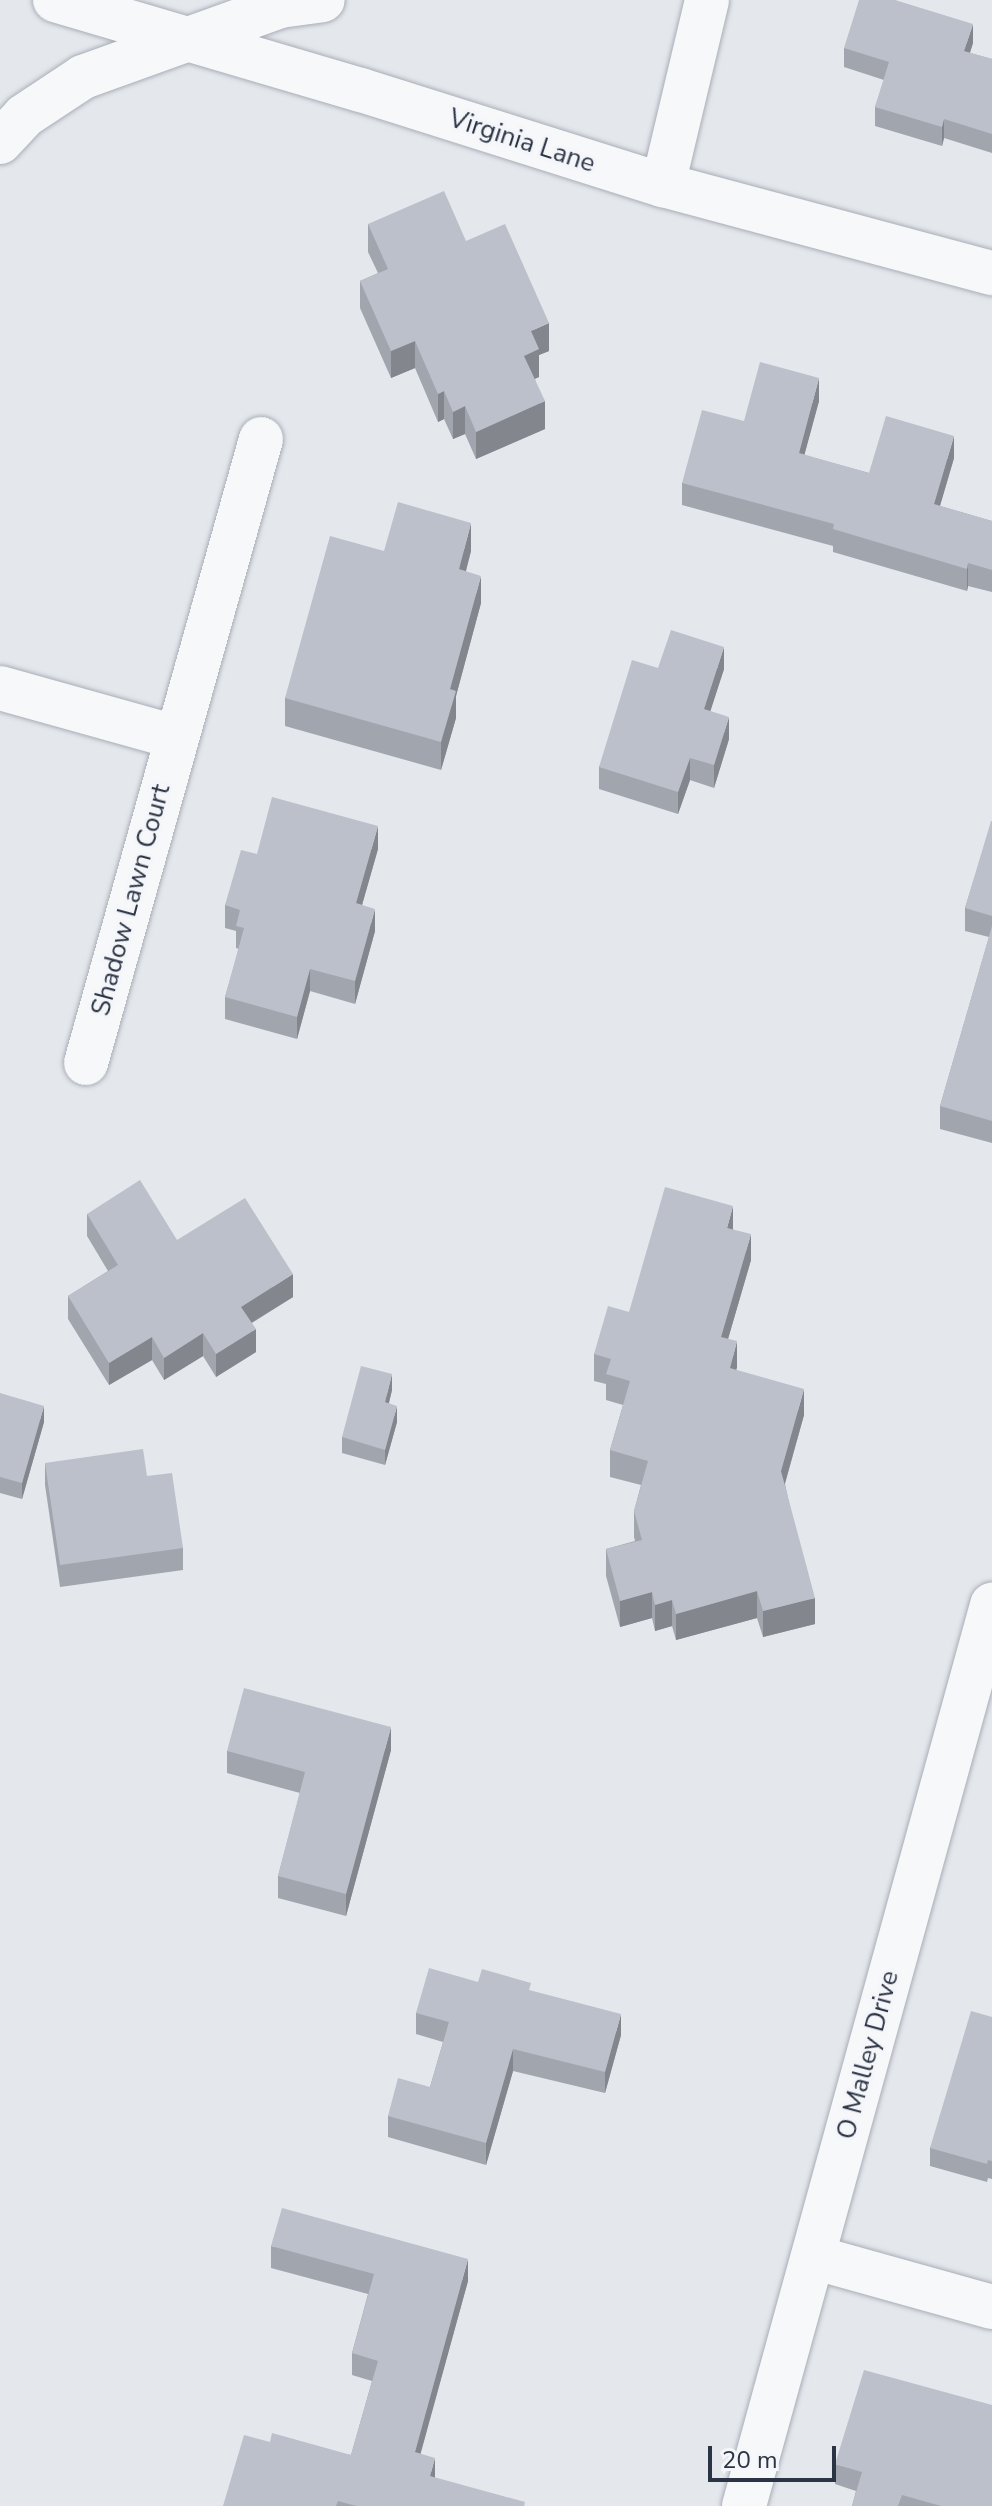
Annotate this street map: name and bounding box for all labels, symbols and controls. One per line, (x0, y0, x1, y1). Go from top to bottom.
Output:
street label: Virginia Lane (445, 103, 599, 179)
street label: Shadow Lawn Court (85, 781, 177, 1019)
street label: O Malley Drive (831, 1967, 905, 2143)
scale bar (712, 2430, 840, 2480)
text: 20 m (722, 2444, 778, 2476)

